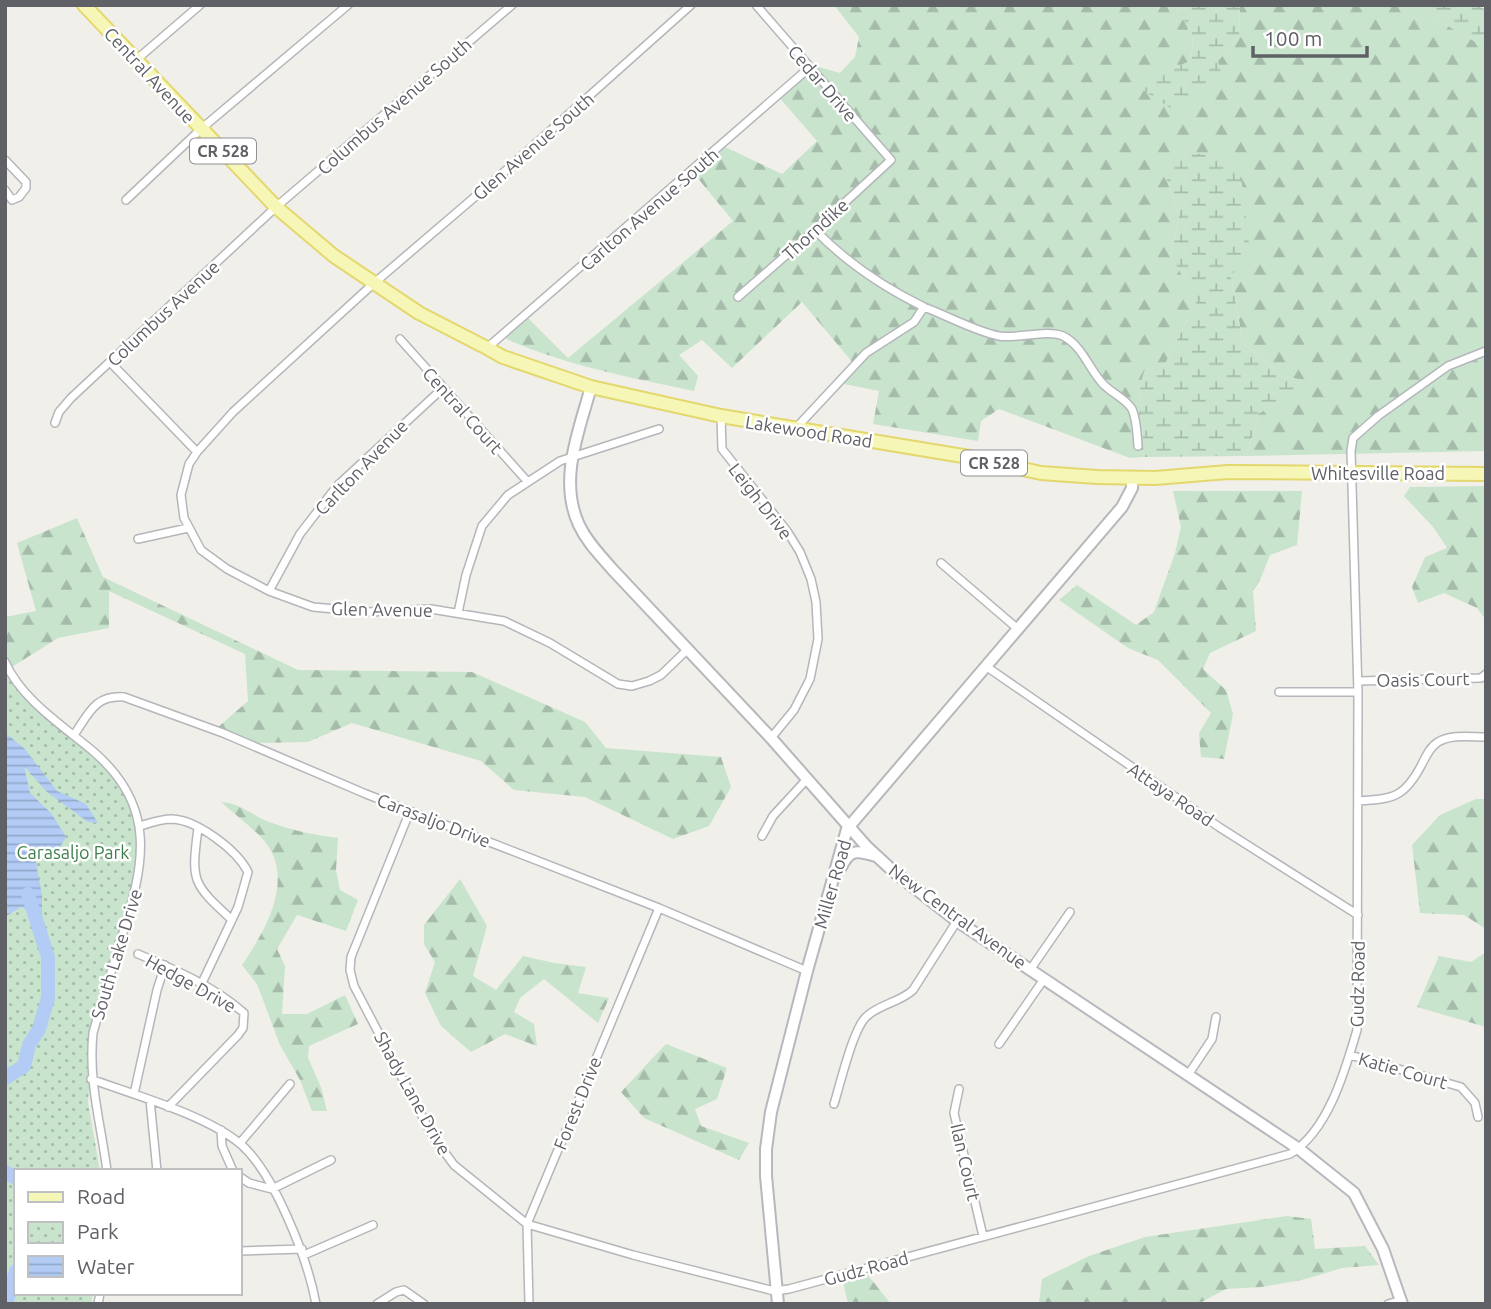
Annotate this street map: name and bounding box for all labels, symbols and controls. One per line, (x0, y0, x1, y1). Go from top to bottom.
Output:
scale bar (1253, 14, 1367, 58)
street label: Central Avenue (100, 23, 200, 127)
text: 100 m (1264, 26, 1322, 50)
street label: Columbus Avenue South (313, 34, 475, 178)
street label: Cedar Drive (785, 41, 861, 125)
street label: Glen Avenue South (469, 88, 597, 204)
road number: CR 528 (190, 139, 256, 164)
street label: Carlton Avenue South (576, 144, 722, 274)
street label: Thorndike (778, 194, 852, 264)
street label: Columbus Avenue (103, 256, 223, 370)
street label: Central Court (419, 363, 507, 457)
street label: Lakewood Road (744, 411, 874, 451)
street label: Carlton Avenue (311, 415, 411, 519)
road number: CR 528 (961, 450, 1027, 476)
street label: Leigh Drive (725, 459, 797, 543)
street label: Whitesville Road (1311, 463, 1445, 483)
street label: Glen Avenue (331, 598, 433, 620)
street label: Oasis Court (1376, 668, 1470, 690)
street label: Attaya Road (1125, 758, 1217, 830)
street label: Carasaljo Drive (375, 789, 493, 851)
street label: Miller Road (810, 837, 854, 931)
park label: Carasaljo Park (17, 842, 129, 862)
street label: New Central Avenue (885, 860, 1031, 972)
street label: South Lake Drive (87, 886, 145, 1022)
street label: Gudz Road (1346, 941, 1368, 1027)
street label: Hedge Drive (142, 950, 240, 1016)
street label: Shady Lane Drive (371, 1028, 455, 1158)
street label: Katie Court (1356, 1048, 1450, 1092)
street label: Forest Drive (549, 1054, 605, 1152)
street label: Ilan Court (947, 1121, 985, 1203)
legend (14, 1169, 242, 1295)
text: Road (77, 1184, 125, 1208)
text: Park (77, 1219, 119, 1243)
street label: Gudz Road (822, 1247, 910, 1289)
text: Water (77, 1254, 135, 1278)

